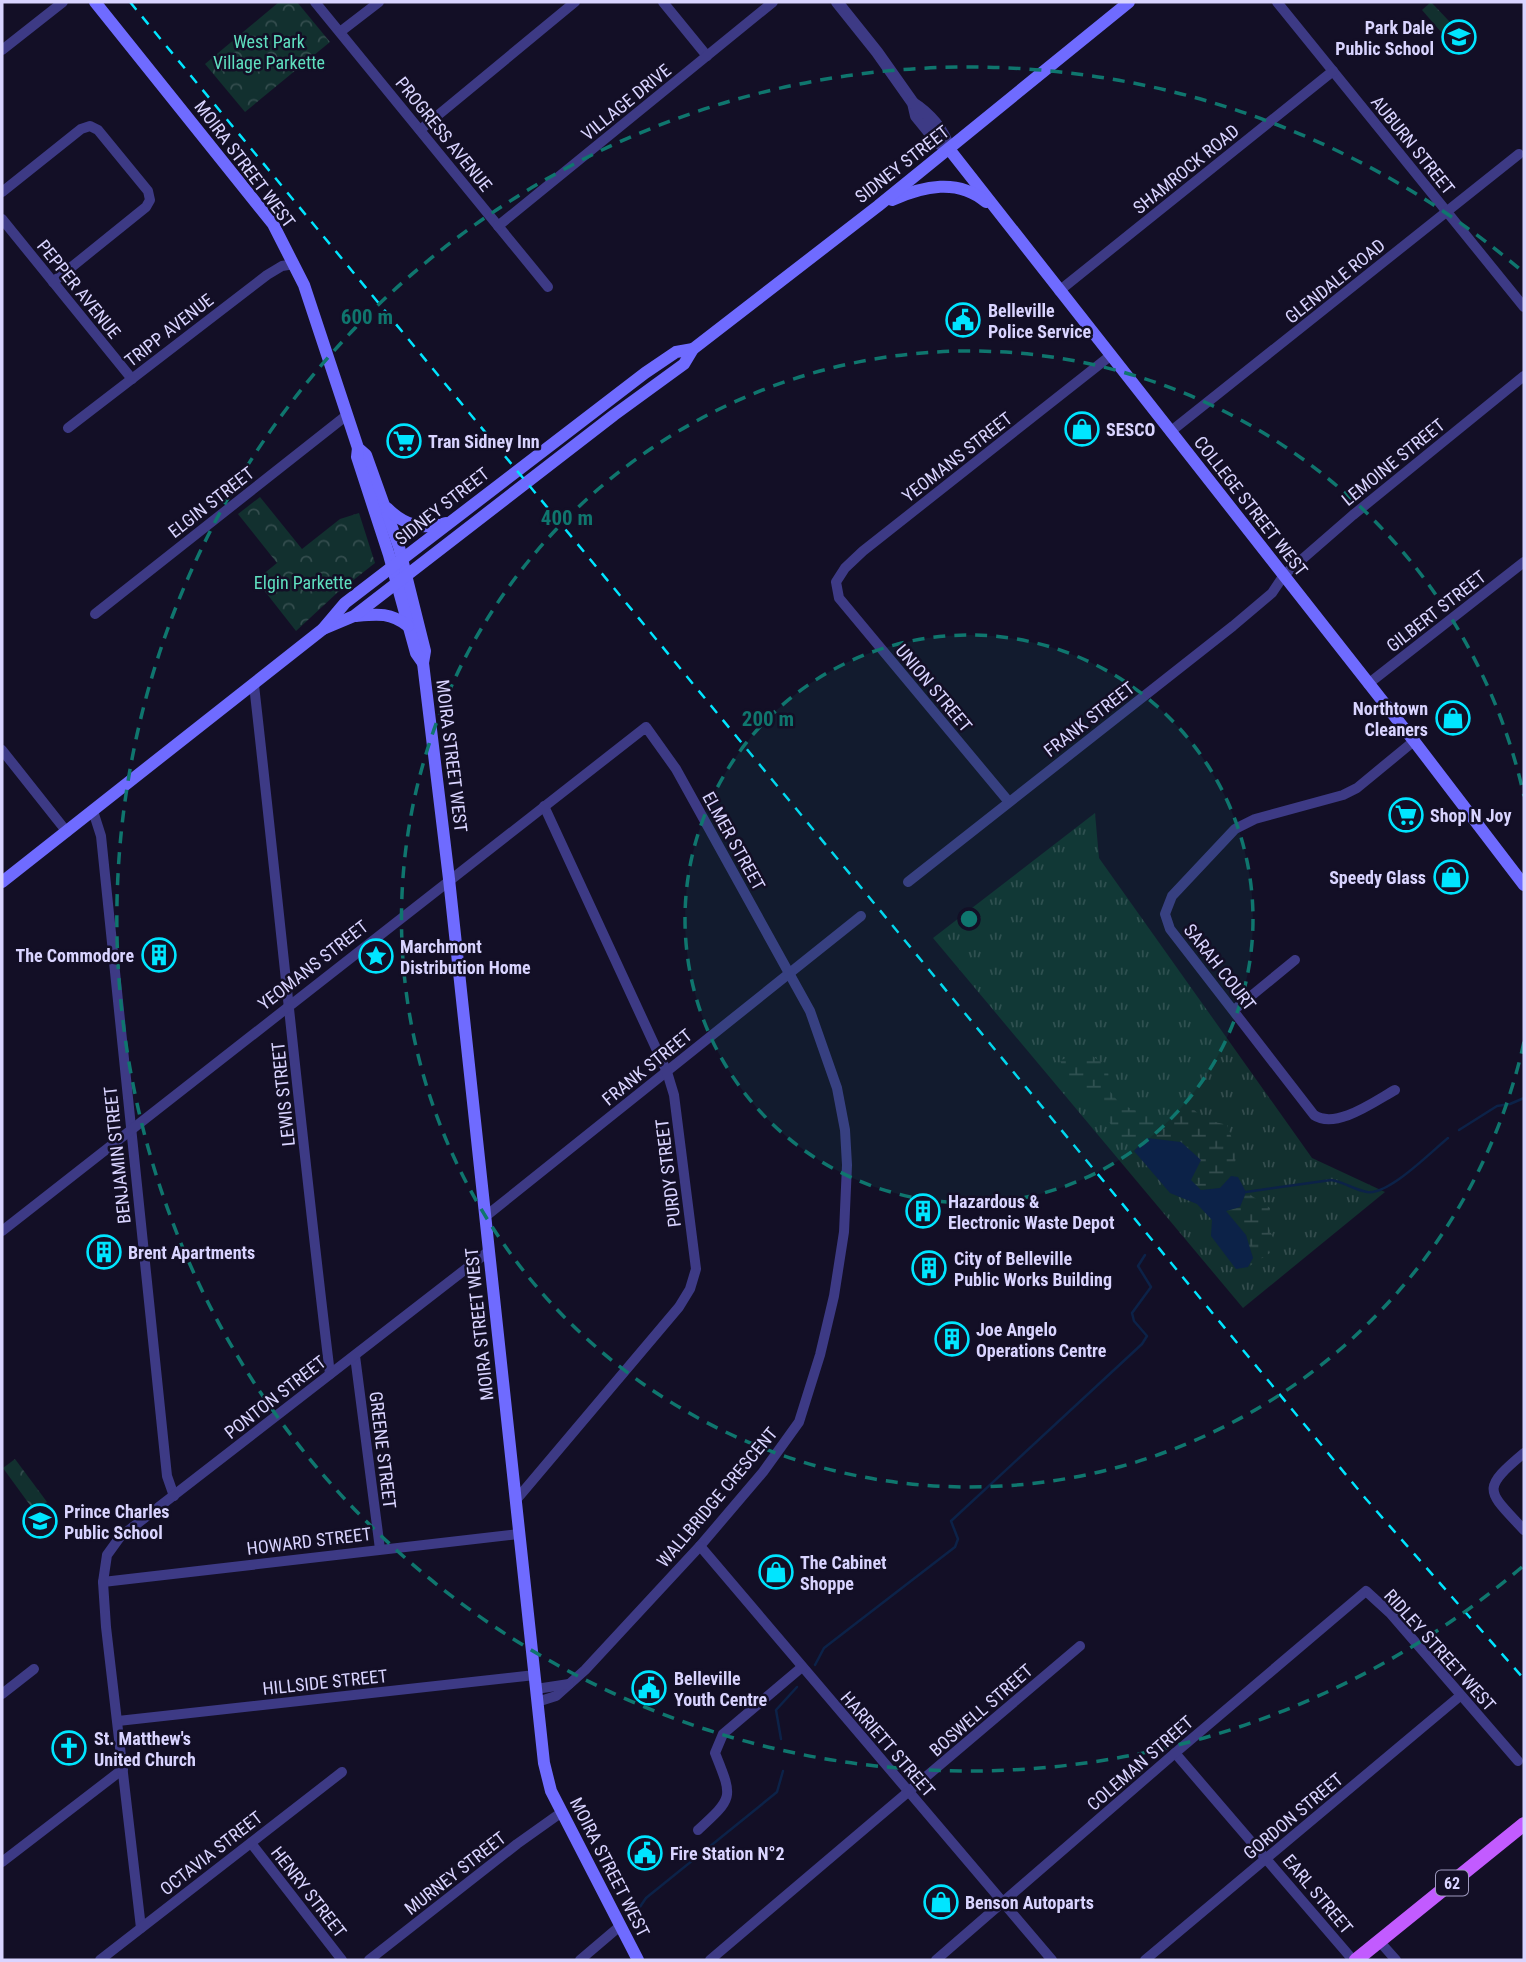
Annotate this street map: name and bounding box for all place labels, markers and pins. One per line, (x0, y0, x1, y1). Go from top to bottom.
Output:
place label: Park Dale Public School (1335, 17, 1434, 59)
school or university icon: Park Dale Public School (1440, 18, 1478, 56)
place label: Belleville Police Service (988, 300, 1092, 342)
public building icon: Belleville Police Service (944, 301, 982, 339)
shop icon: SESCO (1063, 410, 1101, 448)
place label: SESCO (1106, 419, 1156, 440)
supermarket icon: Tran Sidney Inn (385, 422, 423, 460)
place label: Tran Sidney Inn (428, 431, 540, 452)
place label: Northtown Cleaners (1353, 698, 1428, 740)
shop icon: Northtown Cleaners (1434, 699, 1472, 737)
supermarket icon: Shop N Joy (1387, 796, 1425, 834)
place label: Shop N Joy (1430, 805, 1511, 826)
shop icon: Speedy Glass (1432, 858, 1470, 896)
place label: Speedy Glass (1329, 867, 1426, 888)
centre of rings (957, 907, 981, 931)
building icon: The Commodore (140, 936, 178, 974)
place label: Marchmont Distribution Home (400, 936, 531, 978)
place icon: Marchmont Distribution Home (357, 937, 395, 975)
place label: The Commodore (15, 945, 134, 966)
place label: Hazardous & Electronic Waste Depot (948, 1191, 1115, 1233)
building icon: Hazardous & Electronic Waste Depot (904, 1192, 942, 1230)
building icon: Brent Apartments (85, 1233, 123, 1271)
place label: Brent Apartments (128, 1242, 255, 1263)
place label: City of Belleville Public Works Building (954, 1248, 1112, 1290)
building icon: City of Belleville Public Works Building (910, 1249, 948, 1287)
place label: Joe Angelo Operations Centre (976, 1319, 1107, 1361)
building icon: Joe Angelo Operations Centre (933, 1320, 971, 1358)
place label: Prince Charles Public School (64, 1501, 170, 1543)
school or university icon: Prince Charles Public School (21, 1502, 59, 1540)
place label: The Cabinet Shoppe (800, 1552, 887, 1594)
shop icon: The Cabinet Shoppe (757, 1553, 795, 1591)
place label: Belleville Youth Centre (674, 1668, 768, 1710)
public building icon: Belleville Youth Centre (630, 1669, 668, 1707)
place label: St. Matthew's United Church (94, 1728, 196, 1770)
church icon: St. Matthew's United Church (50, 1729, 88, 1767)
public building icon: Fire Station N°2 (626, 1834, 664, 1872)
place label: Fire Station N°2 (670, 1843, 785, 1864)
shop icon: Benson Autoparts (922, 1883, 960, 1921)
place label: Benson Autoparts (965, 1892, 1094, 1913)

